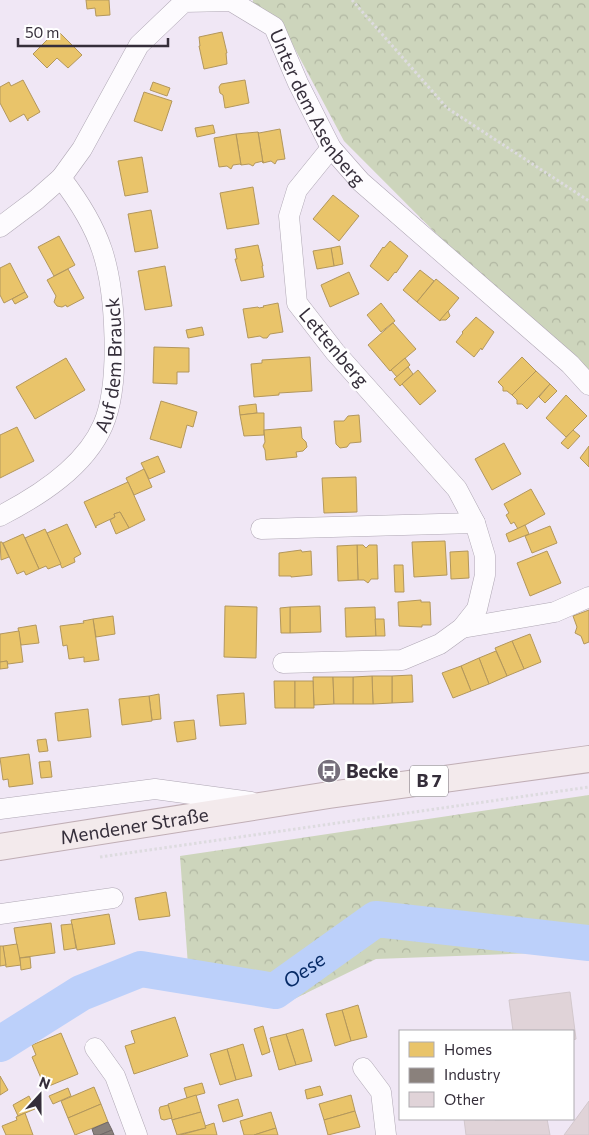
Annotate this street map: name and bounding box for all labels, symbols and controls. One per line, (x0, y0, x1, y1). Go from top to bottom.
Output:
scale bar (18, 15, 168, 47)
text: 50 m (25, 23, 59, 41)
street label: Unter dem Asenberg (265, 25, 371, 190)
street label: Auf dem Brauck (89, 296, 126, 436)
street label: Lettenberg (295, 302, 374, 391)
bus stop icon: Becke (316, 758, 342, 784)
place label: Becke (346, 759, 398, 782)
road number: B 7 (410, 766, 448, 796)
street label: Mendener Straße (58, 802, 210, 848)
water label: Oese (278, 946, 330, 993)
legend (399, 1030, 574, 1120)
text: Homes (444, 1040, 492, 1058)
text: Industry (444, 1065, 501, 1083)
north arrow (15, 1070, 65, 1120)
text: N (37, 1073, 53, 1092)
text: Other (444, 1090, 485, 1108)

